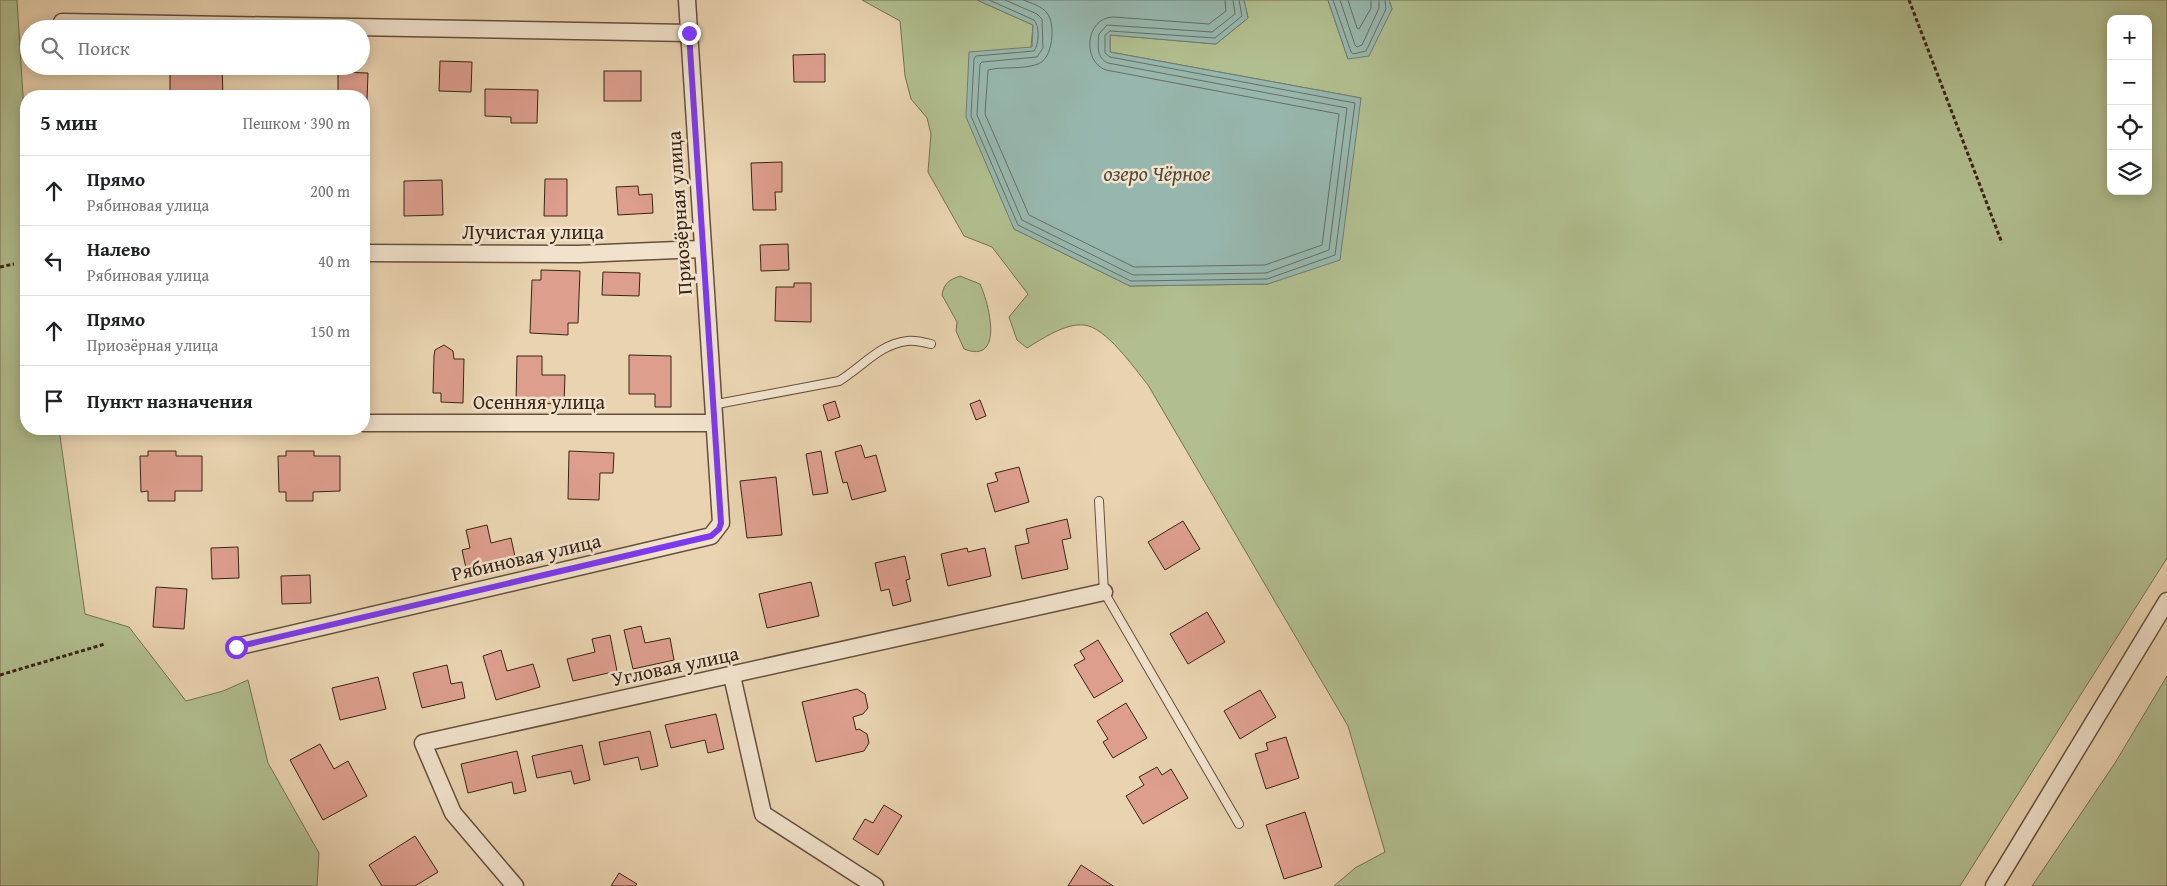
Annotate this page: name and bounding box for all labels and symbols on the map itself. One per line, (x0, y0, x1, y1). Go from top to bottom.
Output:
route end (678, 22, 701, 45)
street label: Приозёрная улица (658, 130, 699, 296)
water label: озеро Чёрное (1104, 158, 1210, 189)
street label: Лучистая улица (462, 217, 604, 246)
street label: Осенняя улица (473, 387, 606, 416)
street label: Рябиновая улица (448, 525, 604, 588)
route start (225, 636, 248, 659)
street label: Угловая улица (608, 638, 742, 693)

